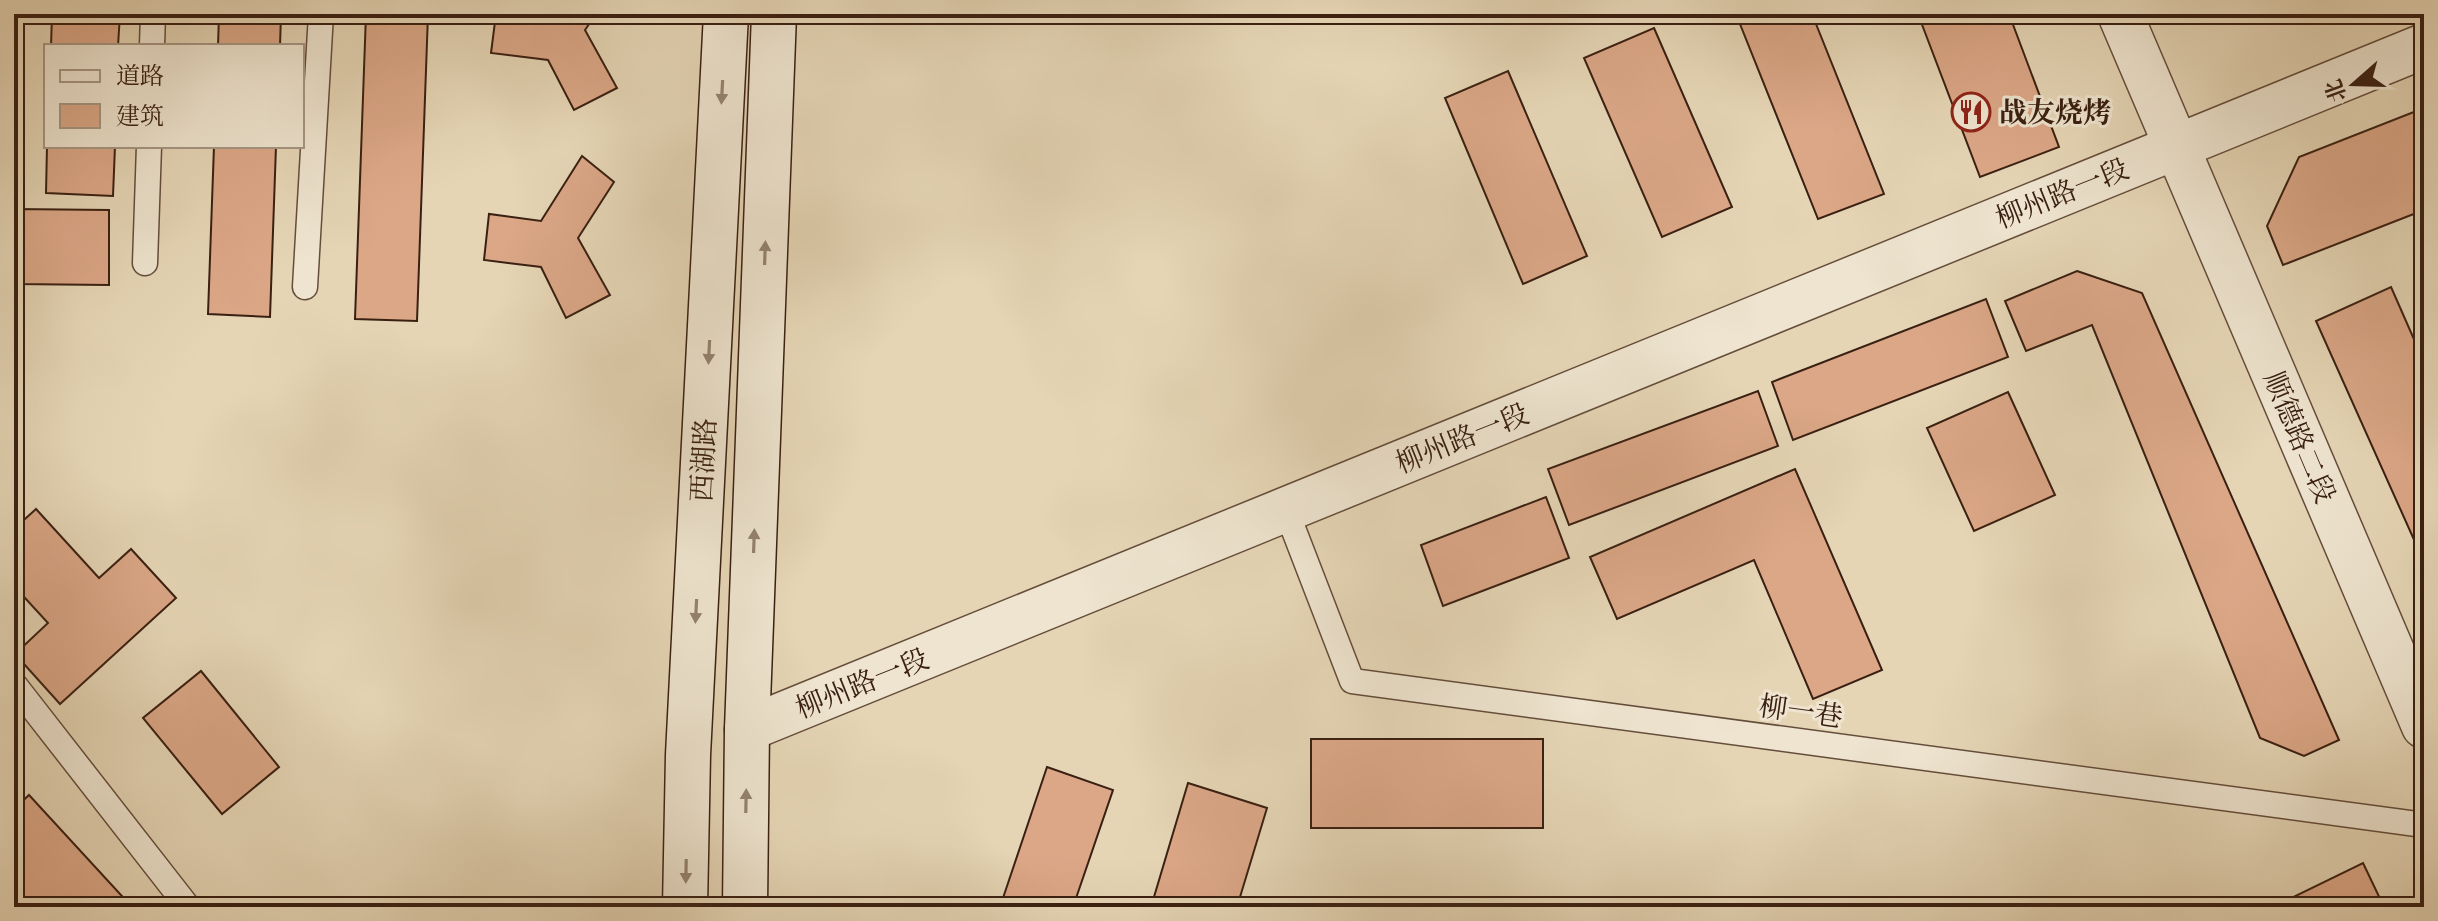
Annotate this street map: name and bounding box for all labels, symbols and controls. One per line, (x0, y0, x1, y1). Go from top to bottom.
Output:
legend (44, 44, 304, 148)
north arrow (2314, 44, 2394, 124)
text: 道路 (116, 61, 164, 95)
text: 北 (2319, 74, 2357, 106)
one-way arrow (715, 80, 728, 105)
restaurant icon: 战友烧烤 (1950, 91, 1992, 133)
place label: 战友烧烤 (1999, 95, 2111, 135)
text: 建筑 (116, 101, 164, 135)
street label: 柳州路一段 (1991, 151, 2136, 241)
one-way arrow (758, 240, 771, 265)
one-way arrow (702, 340, 715, 365)
street label: 顺德路二段 (2251, 366, 2343, 510)
street label: 柳州路一段 (1391, 396, 1536, 486)
street label: 西湖路 (684, 417, 728, 503)
one-way arrow (748, 528, 761, 553)
one-way arrow (689, 599, 702, 624)
street label: 柳州路一段 (791, 641, 936, 731)
street label: 柳一巷 (1756, 688, 1845, 740)
one-way arrow (740, 788, 752, 813)
one-way arrow (680, 859, 692, 884)

